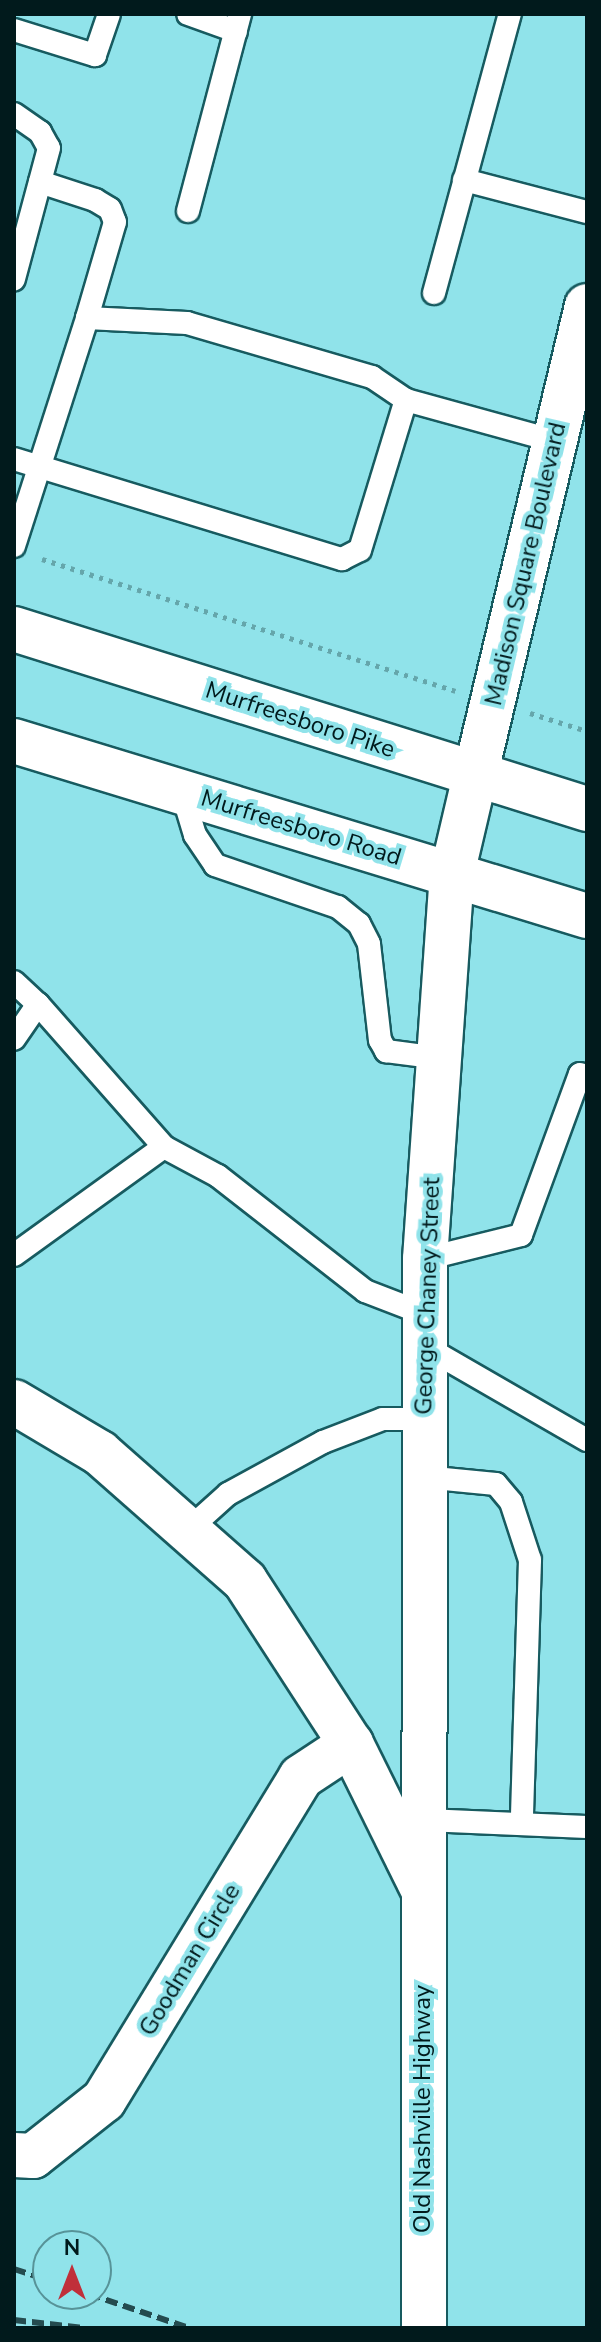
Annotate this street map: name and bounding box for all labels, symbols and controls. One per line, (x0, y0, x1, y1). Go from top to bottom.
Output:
street label: Madison Square Boulevard (479, 420, 573, 708)
street label: Murfreesboro Pike (202, 676, 398, 764)
street label: Murfreesboro Road (197, 784, 405, 872)
street label: George Chaney Street (409, 1177, 447, 1415)
street label: Goodman Circle (133, 1879, 247, 2041)
street label: Old Nashville Highway (409, 1985, 437, 2233)
north arrow (32, 2230, 112, 2310)
text: N (64, 2233, 80, 2263)

